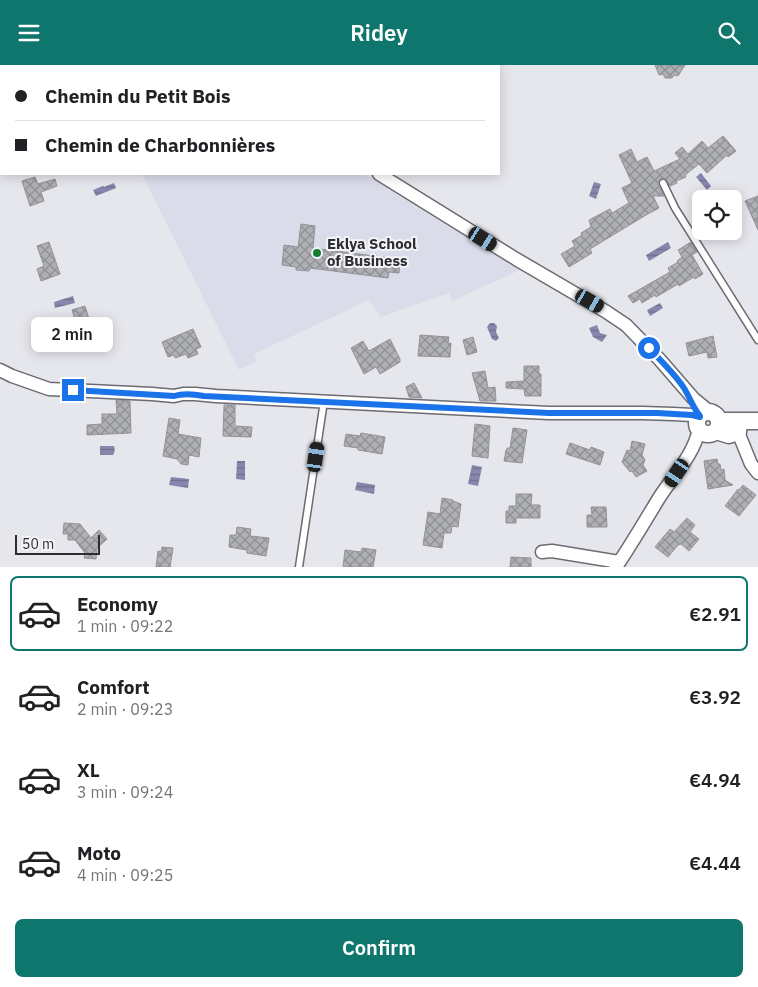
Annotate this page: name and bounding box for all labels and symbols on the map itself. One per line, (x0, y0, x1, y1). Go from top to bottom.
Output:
car (466, 225, 499, 253)
place label: Eklya School of Business (327, 234, 417, 270)
marker: Eklya School of Business (311, 247, 323, 259)
car (573, 287, 606, 315)
callout: 2 min (32, 317, 114, 353)
route start (638, 337, 660, 359)
route end (62, 379, 84, 401)
car (306, 441, 325, 473)
car (662, 456, 691, 490)
scale bar (15, 532, 100, 555)

